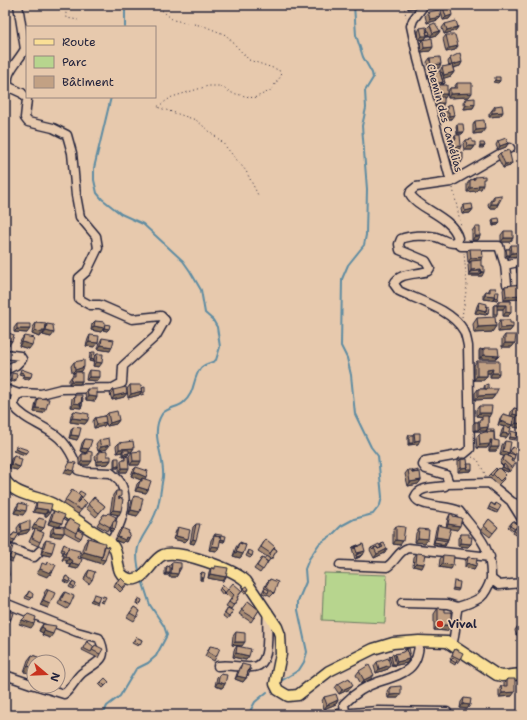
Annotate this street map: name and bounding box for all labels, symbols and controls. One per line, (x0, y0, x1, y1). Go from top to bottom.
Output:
legend (26, 26, 156, 98)
text: Route (62, 34, 96, 50)
text: Parc (62, 54, 87, 70)
street label: Chemin des Camélias (423, 62, 466, 174)
text: Bâtiment (62, 74, 114, 90)
place label: Vival (448, 617, 477, 632)
marker: Vival (435, 619, 445, 629)
north arrow (26, 654, 66, 694)
text: N (46, 671, 63, 684)

